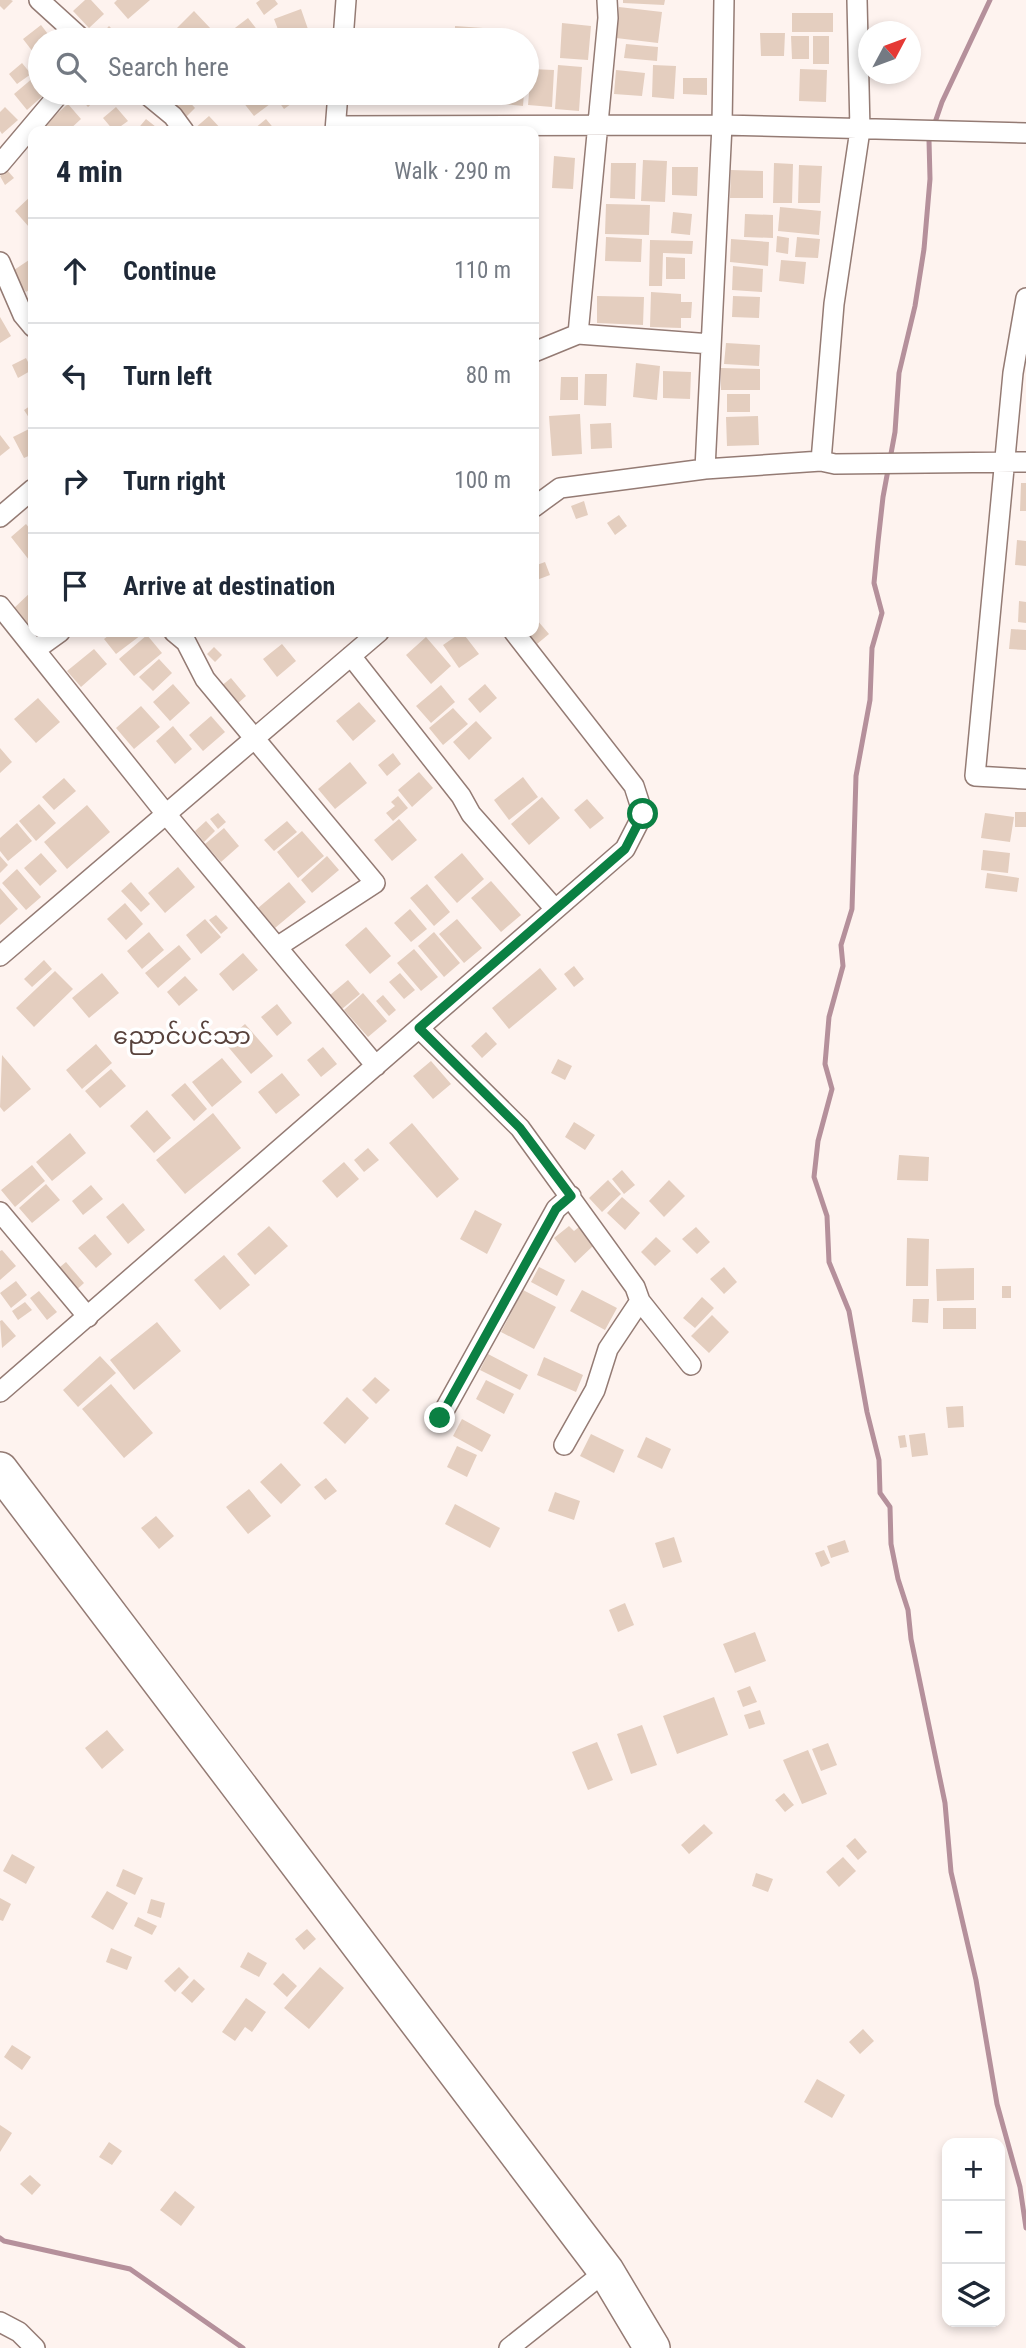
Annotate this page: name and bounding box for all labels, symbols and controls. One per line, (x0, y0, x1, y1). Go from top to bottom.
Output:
north arrow (858, 21, 921, 84)
search box (28, 28, 539, 105)
icon: search (52, 48, 90, 86)
text: Search here (108, 52, 229, 82)
text: 4 min (56, 154, 123, 189)
text: Walk · 290 m (394, 158, 511, 185)
icon: ahead (56, 252, 94, 290)
text: Continue (123, 256, 216, 286)
text: 110 m (454, 257, 511, 284)
icon: left (56, 357, 94, 395)
text: Turn left (123, 361, 212, 391)
text: 80 m (466, 362, 511, 389)
icon: right (56, 462, 94, 500)
text: Turn right (123, 466, 225, 496)
text: 100 m (454, 467, 511, 494)
icon: arrive (56, 567, 94, 605)
text: Arrive at destination (123, 571, 335, 601)
route start (627, 798, 658, 829)
district label: ညောင်ပင်သာ (113, 1020, 251, 1055)
route end (424, 1402, 455, 1433)
map controls (942, 2138, 1005, 2327)
button: + (942, 2138, 1005, 2201)
button: − (942, 2201, 1005, 2264)
button: layers (942, 2264, 1005, 2327)

